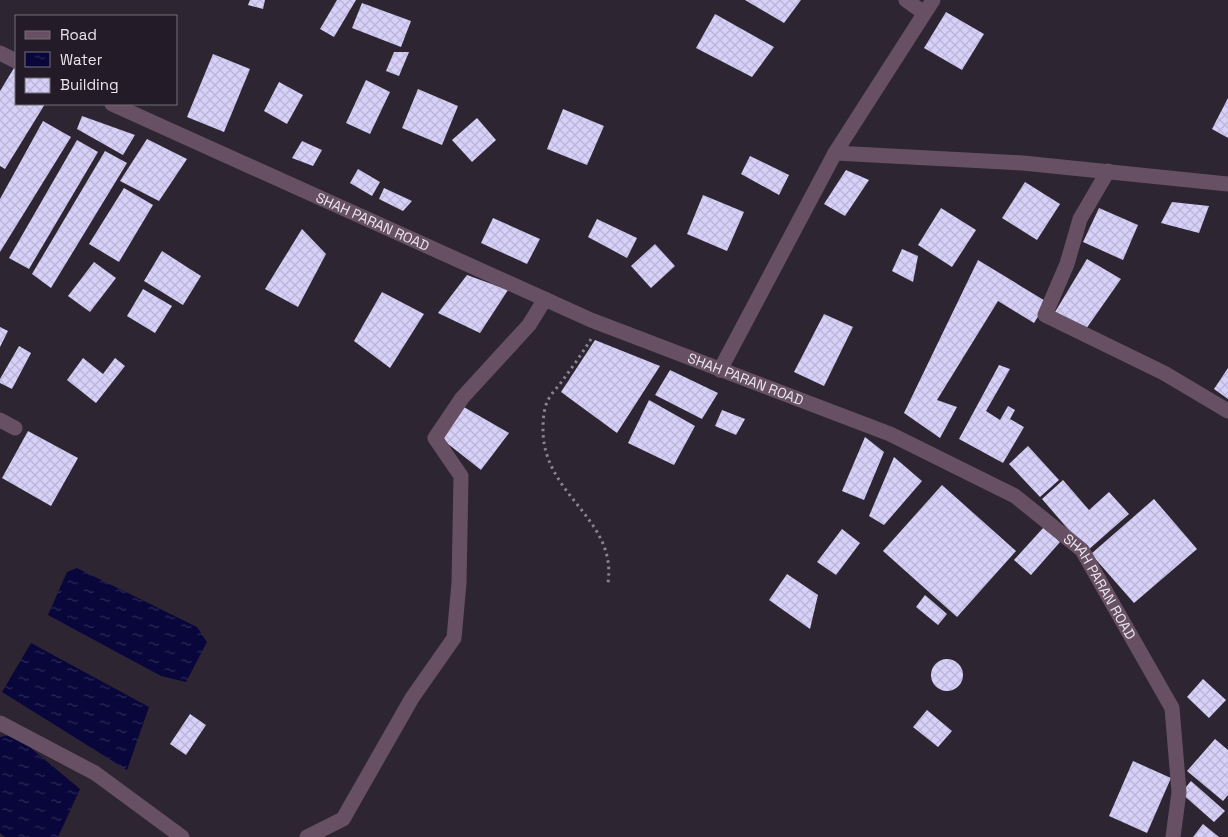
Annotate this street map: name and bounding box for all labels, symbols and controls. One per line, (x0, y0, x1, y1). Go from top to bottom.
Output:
legend (15, 15, 178, 105)
text: Road (60, 25, 97, 44)
text: Water (60, 50, 103, 69)
text: Building (60, 75, 119, 94)
street label: SHAH PARAN ROAD (313, 188, 432, 255)
street label: SHAH PARAN ROAD (685, 349, 806, 409)
street label: SHAH PARAN ROAD (1060, 530, 1140, 642)

